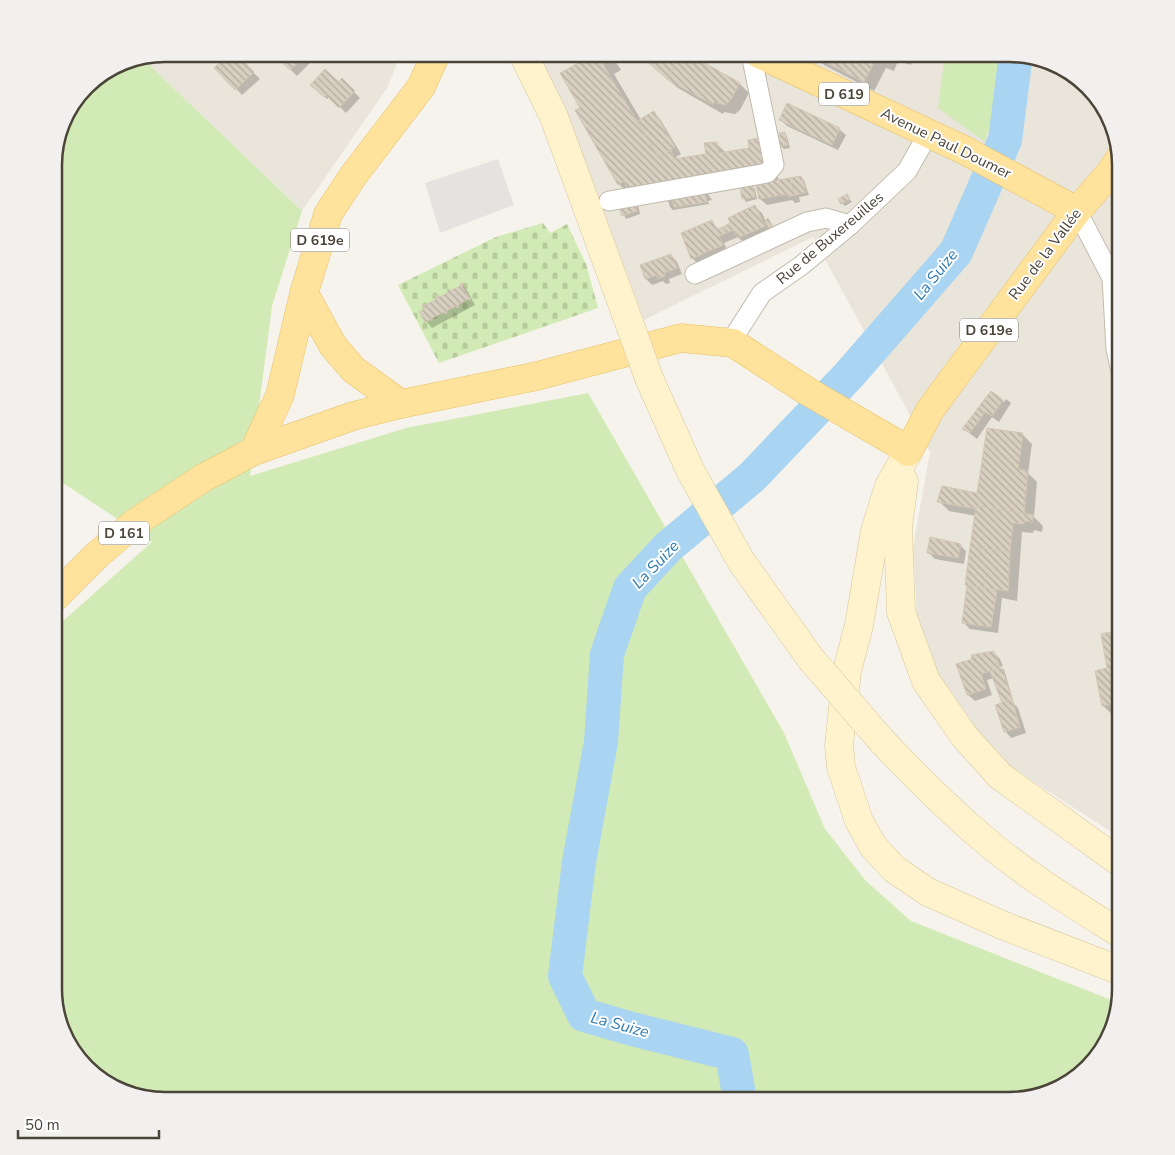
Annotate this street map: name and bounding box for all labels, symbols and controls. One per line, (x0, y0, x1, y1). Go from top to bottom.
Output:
road number: D 619 (819, 82, 869, 106)
street label: Avenue Paul Doumer (877, 103, 1015, 184)
street label: Rue de Buxereuilles (772, 187, 888, 289)
street label: Rue de la Vallée (1004, 204, 1086, 304)
road number: D 619e (291, 228, 349, 252)
water label: La Suize (908, 244, 963, 305)
road number: D 619e (960, 318, 1018, 342)
road number: D 161 (99, 522, 149, 544)
water label: La Suize (627, 535, 685, 594)
water label: La Suize (588, 1007, 652, 1043)
scale bar (18, 1108, 159, 1140)
text: 50 m (25, 1115, 60, 1135)

